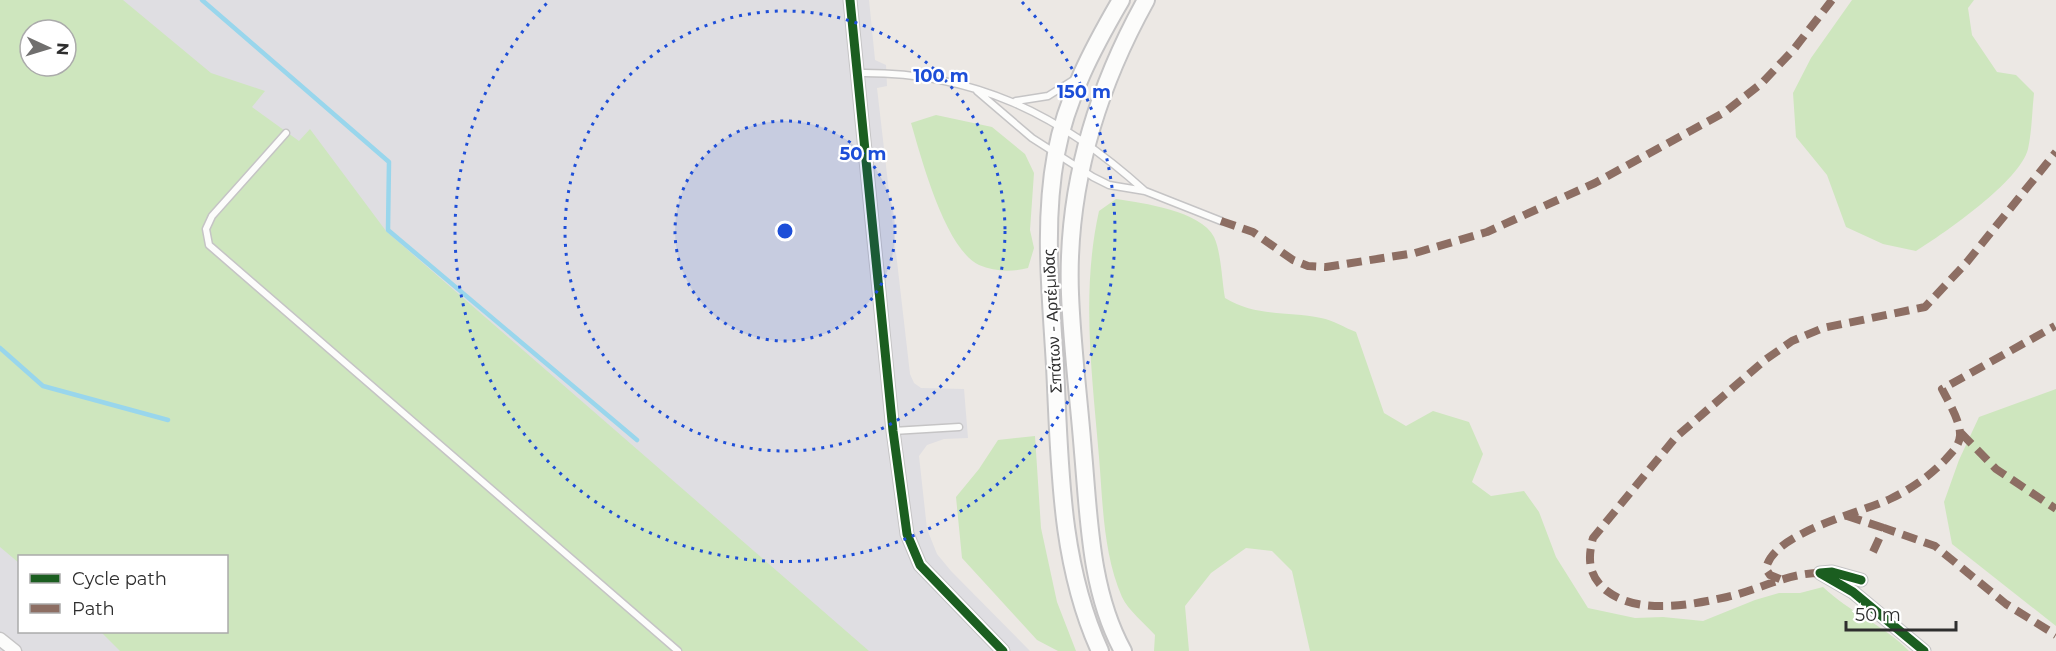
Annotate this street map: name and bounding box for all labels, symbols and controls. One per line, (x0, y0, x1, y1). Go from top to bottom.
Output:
north arrow (18, 18, 78, 78)
text: N (53, 42, 72, 56)
text: 100 m (913, 65, 969, 87)
text: 150 m (1057, 81, 1111, 103)
text: 50 m (840, 143, 886, 165)
centre of rings (775, 221, 795, 241)
street label: Σπάτων - Αρτέμιδας (1039, 248, 1066, 394)
legend (18, 555, 228, 633)
text: Cycle path (72, 568, 167, 590)
scale bar (1846, 594, 1956, 632)
text: Path (72, 598, 115, 620)
text: 50 m (1855, 604, 1901, 626)

